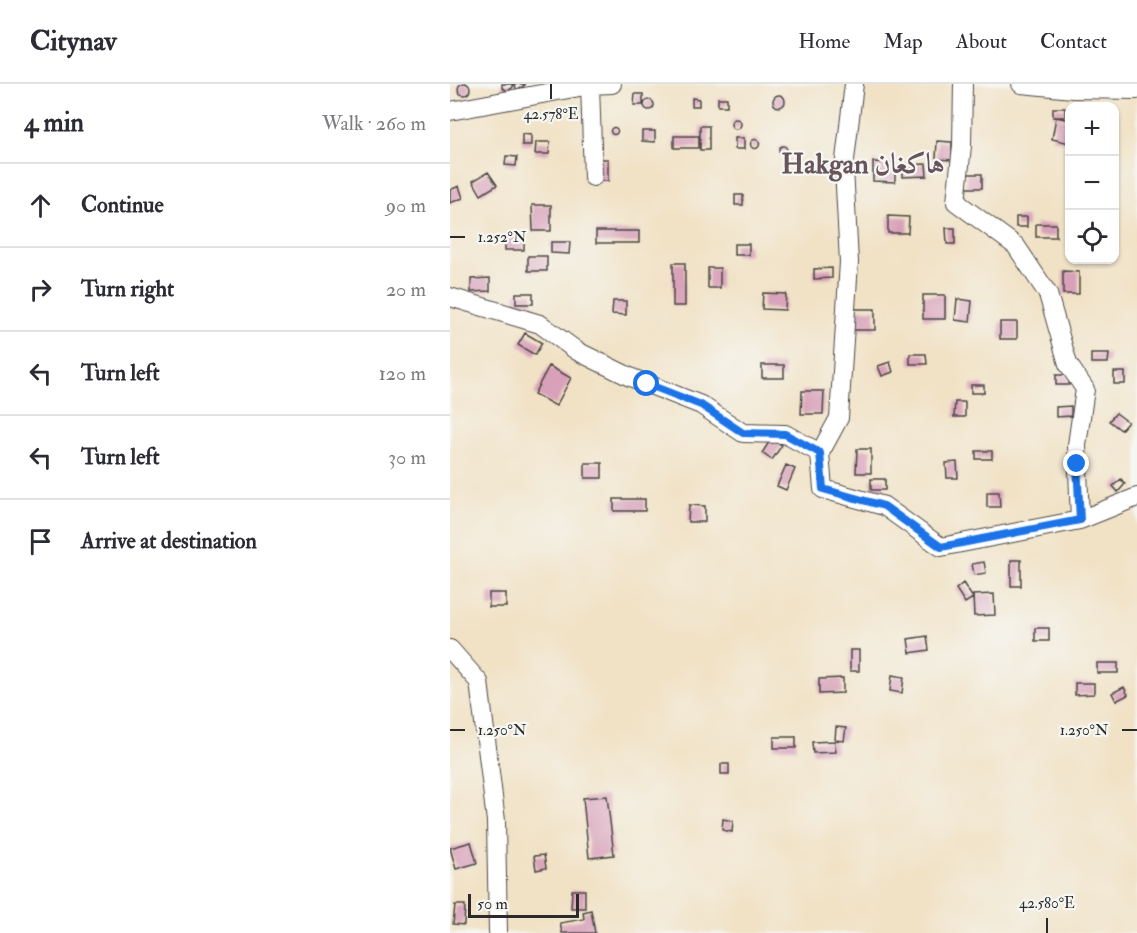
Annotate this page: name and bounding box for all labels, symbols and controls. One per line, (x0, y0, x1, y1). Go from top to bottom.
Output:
text: Citynav (30, 24, 117, 59)
text: Home (798, 28, 850, 55)
text: Map (883, 28, 923, 55)
text: About (956, 28, 1007, 55)
text: Contact (1040, 28, 1107, 55)
map controls (1065, 102, 1119, 264)
button: + (1065, 102, 1119, 156)
text: 42.578°E (524, 105, 579, 124)
text: 4 min (24, 107, 84, 139)
text: Walk · 260 m (322, 111, 426, 136)
district label: Hakgan هاكغان (781, 147, 945, 182)
button: − (1065, 156, 1119, 210)
icon: ahead (24, 189, 57, 222)
text: Continue (81, 191, 164, 219)
text: 90 m (386, 193, 426, 218)
button: locate (1065, 210, 1119, 264)
text: 1.252°N (478, 228, 527, 247)
icon: right (24, 273, 57, 306)
text: Turn right (81, 275, 174, 303)
text: 20 m (386, 277, 426, 302)
icon: left (24, 357, 57, 390)
text: Turn left (81, 359, 160, 387)
text: 120 m (379, 361, 426, 386)
route start (633, 370, 659, 396)
icon: left (24, 441, 57, 474)
text: Turn left (81, 443, 160, 471)
text: 30 m (388, 445, 426, 470)
route end (1063, 450, 1089, 476)
icon: arrive (24, 525, 57, 558)
text: Arrive at destination (81, 527, 257, 555)
text: 1.250°N (478, 721, 527, 740)
text: 1.250°N (1060, 721, 1109, 740)
scale bar (468, 891, 579, 918)
text: 50 m (477, 894, 508, 914)
text: 42.580°E (1019, 894, 1075, 913)

